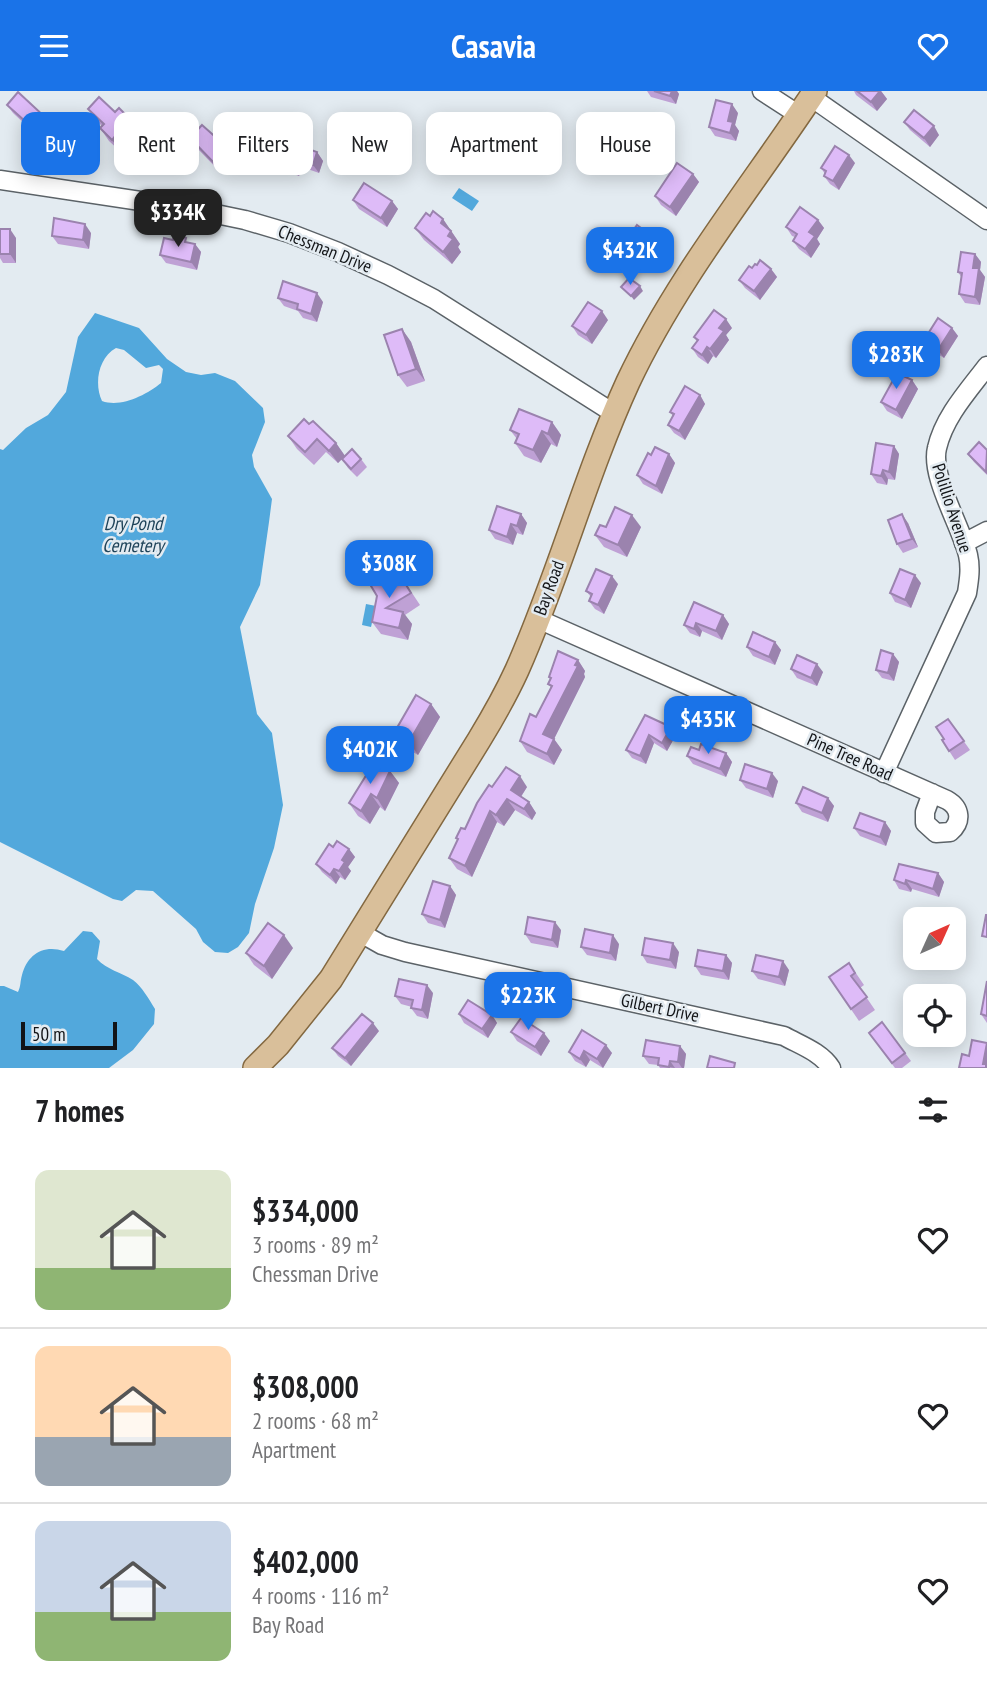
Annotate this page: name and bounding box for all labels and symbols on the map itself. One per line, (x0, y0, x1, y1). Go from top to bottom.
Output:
pin: $334K (129, 190, 227, 249)
street label: Chessman Drive (275, 219, 375, 278)
pin: $432K (581, 227, 679, 287)
pin: $283K (847, 331, 945, 391)
street label: Polillio Avenue (927, 460, 978, 555)
water label: Dry Pond Cemetery (102, 511, 167, 557)
pin: $308K (340, 540, 438, 600)
street label: Bay Road (528, 557, 569, 618)
pin: $435K (659, 697, 757, 756)
pin: $402K (321, 727, 419, 786)
street label: Pine Tree Road (804, 727, 897, 786)
north arrow (903, 907, 966, 969)
pin: $223K (479, 972, 577, 1032)
street label: Gilbert Drive (619, 988, 701, 1027)
scale bar (21, 1019, 117, 1051)

